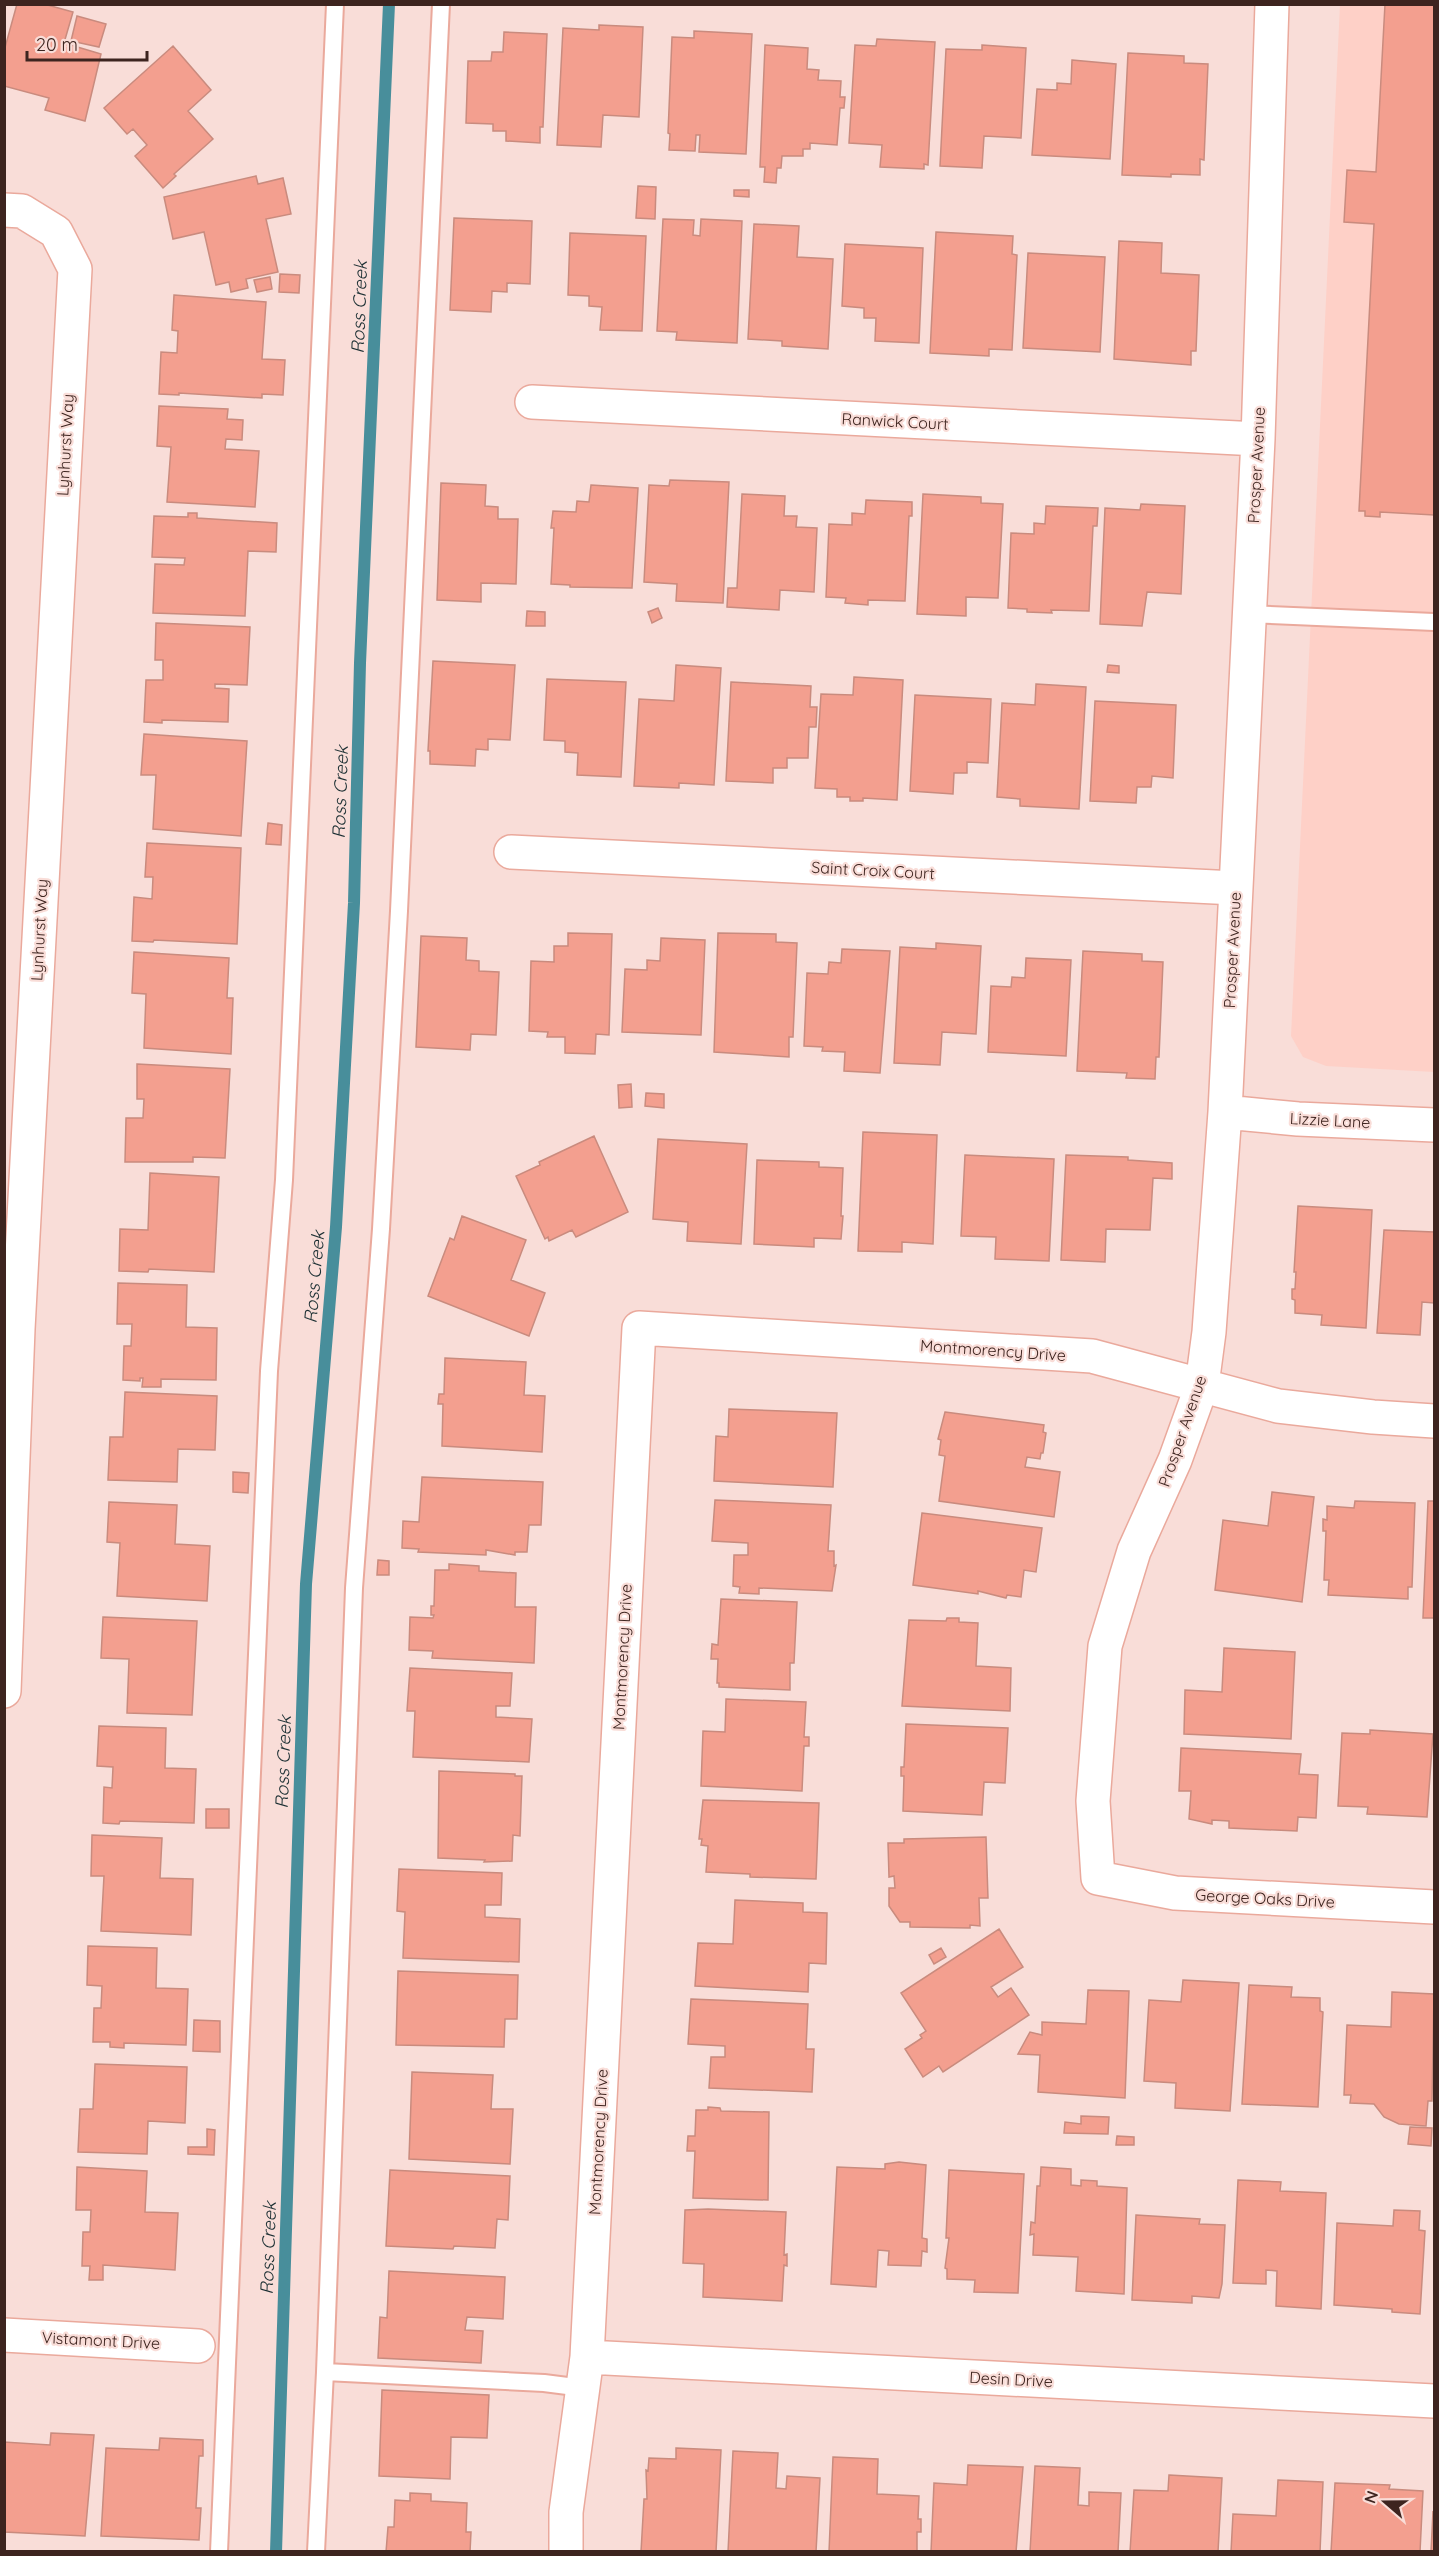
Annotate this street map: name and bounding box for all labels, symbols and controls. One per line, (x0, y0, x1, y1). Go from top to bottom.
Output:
scale bar (27, 24, 147, 62)
text: 20 m (36, 33, 78, 56)
water label: Ross Creek (346, 259, 372, 354)
street label: Lynhurst Way (52, 393, 78, 497)
street label: Prosper Avenue (1243, 406, 1269, 524)
street label: Ranwick Court (841, 408, 949, 434)
water label: Ross Creek (327, 744, 353, 839)
street label: Saint Croix Court (811, 857, 935, 883)
street label: Lynhurst Way (26, 878, 52, 982)
street label: Prosper Avenue (1219, 891, 1245, 1009)
street label: Lizzie Lane (1289, 1108, 1371, 1132)
water label: Ross Creek (298, 1228, 330, 1324)
street label: Montmorency Drive (919, 1335, 1067, 1365)
street label: Prosper Avenue (1154, 1373, 1210, 1489)
street label: Montmorency Drive (608, 1583, 636, 1731)
water label: Ross Creek (270, 1714, 296, 1809)
street label: George Oaks Drive (1195, 1884, 1335, 1912)
street label: Montmorency Drive (584, 2068, 612, 2216)
water label: Ross Creek (255, 2200, 281, 2295)
street label: Vistamont Drive (41, 2327, 161, 2353)
street label: Desin Drive (969, 2367, 1053, 2391)
north arrow (1355, 2472, 1415, 2532)
text: N (1359, 2488, 1382, 2506)

